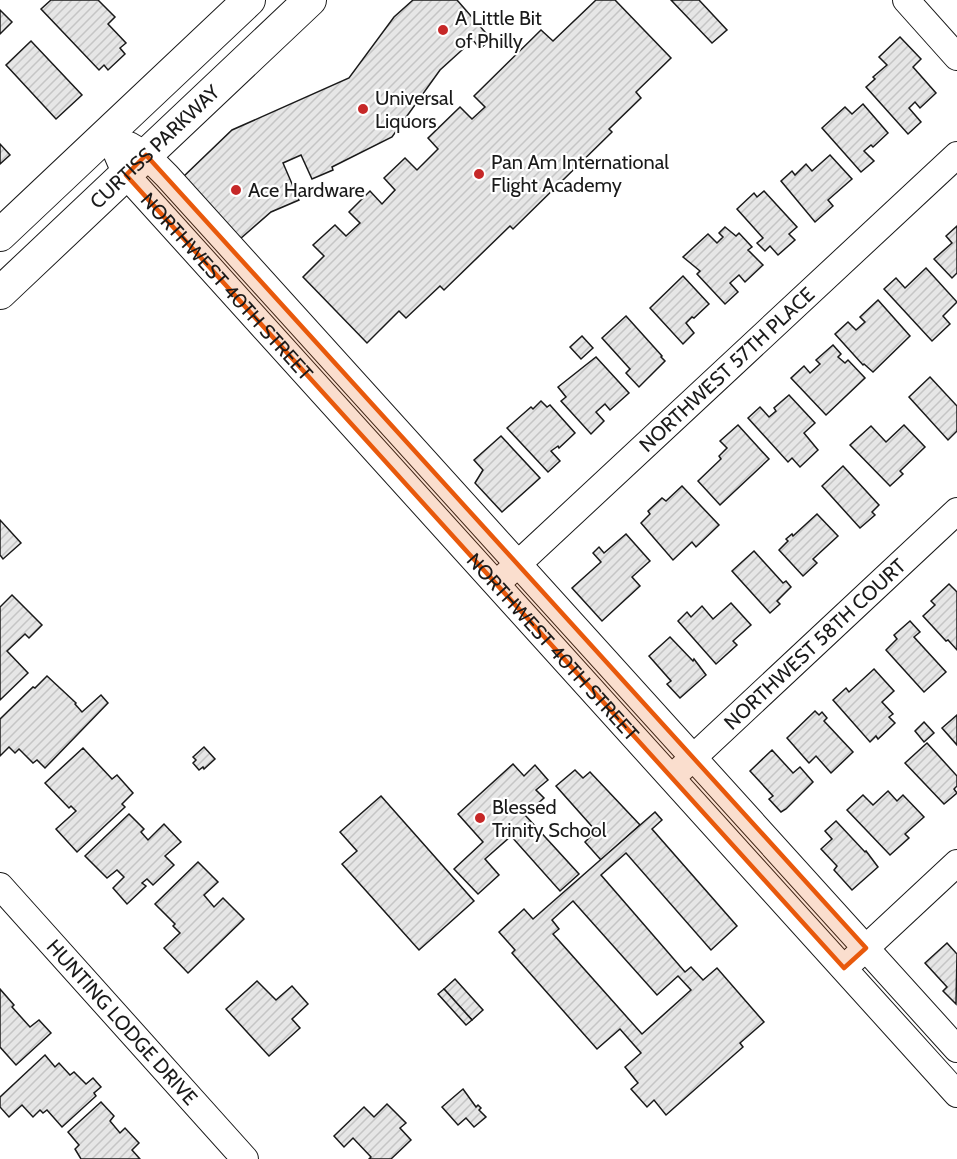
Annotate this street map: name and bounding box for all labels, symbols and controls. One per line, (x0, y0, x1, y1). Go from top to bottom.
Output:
place label: A Little Bit of Philly (455, 6, 542, 53)
marker: A Little Bit of Philly (436, 23, 450, 37)
street label: CURTISS PARKWAY (85, 79, 225, 214)
place label: Universal Liquors (375, 86, 454, 133)
marker: Universal Liquors (356, 102, 370, 116)
place label: Pan Am International Flight Academy (491, 150, 669, 197)
marker: Pan Am International Flight Academy (472, 167, 486, 181)
place label: Ace Hardware (248, 178, 365, 202)
marker: Ace Hardware (229, 183, 243, 197)
street label: NORTHWEST 40TH STREET (136, 188, 318, 386)
street label: NORTHWEST 57TH PLACE (634, 282, 819, 457)
street label: NORTHWEST 40TH STREET (462, 548, 644, 746)
street label: NORTHWEST 58TH COURT (719, 553, 911, 735)
place label: Blessed Trinity School (492, 795, 607, 842)
marker: Blessed Trinity School (473, 811, 487, 825)
street label: HUNTING LODGE DRIVE (42, 935, 203, 1110)

